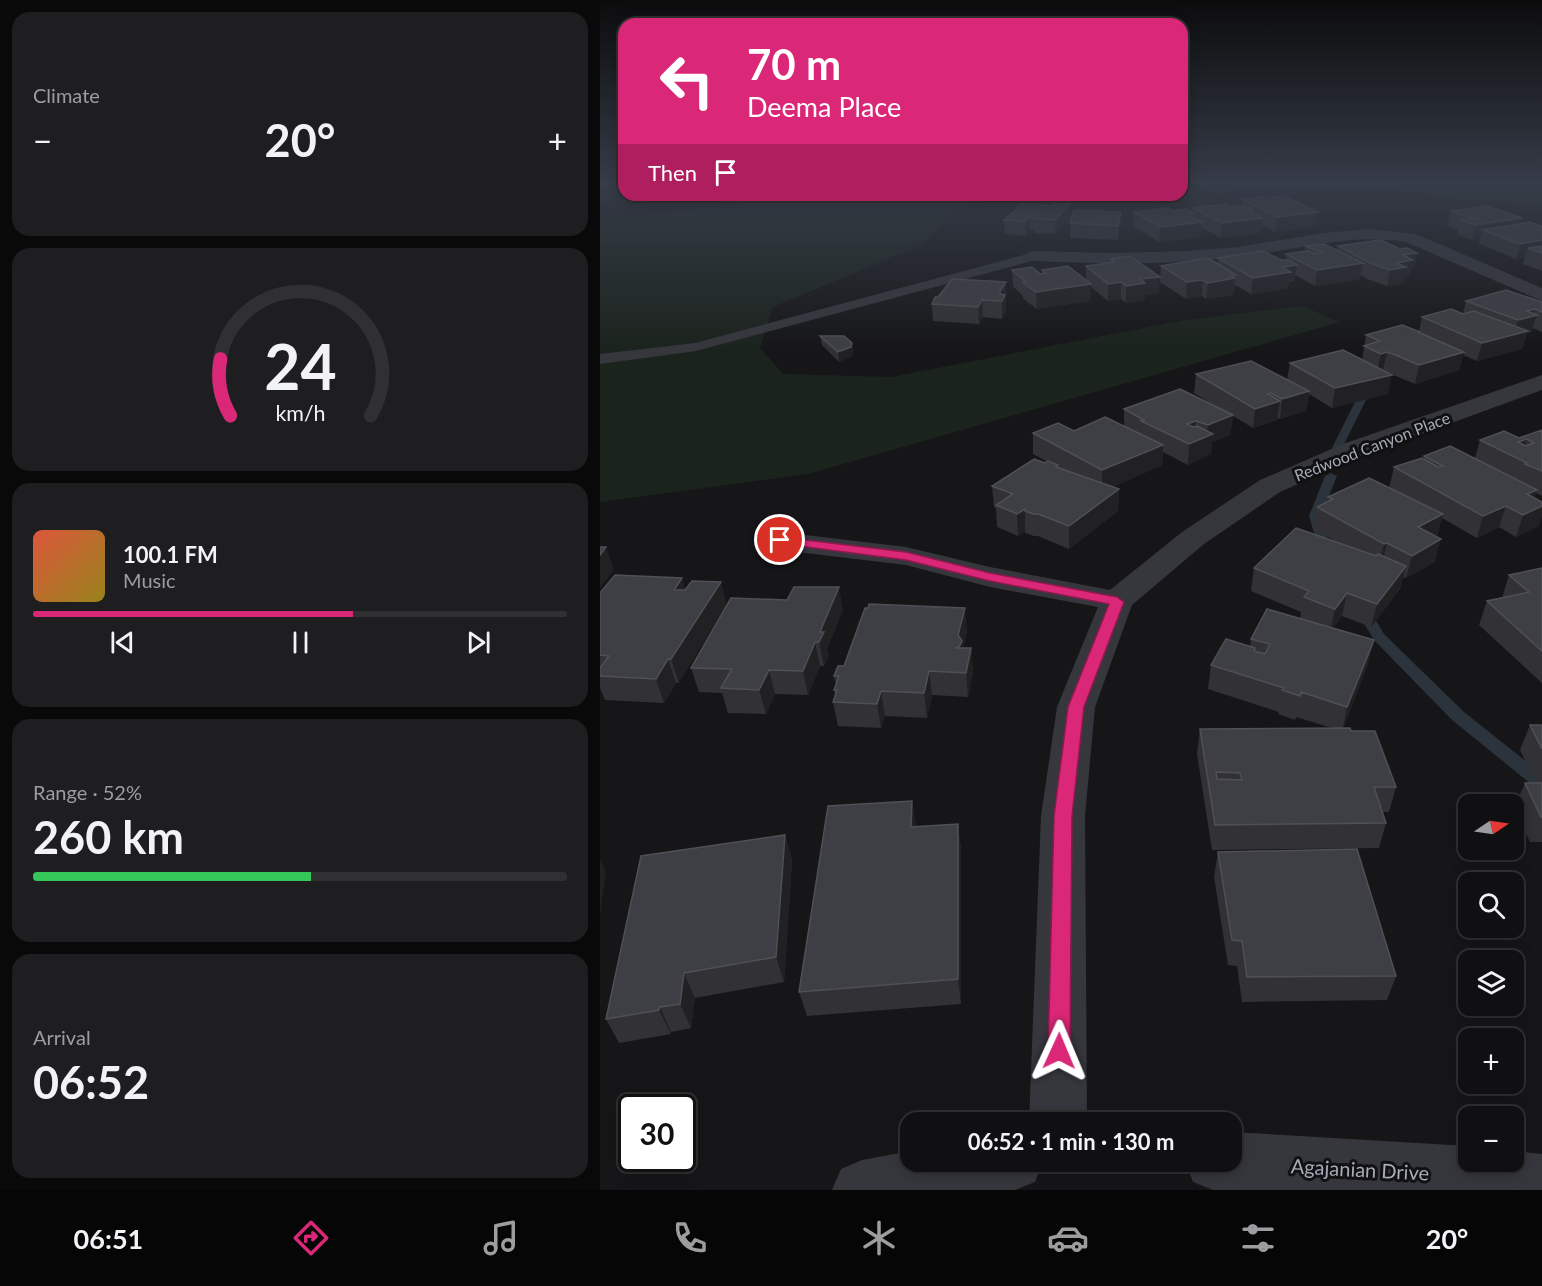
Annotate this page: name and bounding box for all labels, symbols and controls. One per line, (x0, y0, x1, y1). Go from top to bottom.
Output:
text: 70 m (747, 39, 841, 89)
icon: left (648, 42, 726, 120)
text: Climate (33, 83, 100, 107)
text: Deema Place (747, 90, 901, 123)
text: 20° (265, 113, 335, 167)
text: − (33, 120, 52, 160)
text: + (548, 120, 567, 160)
icon: arrive (709, 156, 742, 189)
text: Then (648, 159, 697, 186)
text: 24 (264, 329, 336, 404)
text: km/h (275, 401, 325, 427)
street label: Redwood Canyon Place (1291, 408, 1453, 484)
pin (754, 514, 805, 565)
icon: arrive (763, 523, 796, 556)
text: 100.1 FM (123, 541, 218, 568)
text: Music (123, 568, 176, 592)
icon: previous (106, 626, 139, 659)
icon: pause (284, 626, 317, 659)
icon: next (462, 626, 495, 659)
text: Range · 52% (33, 780, 142, 804)
north arrow (1458, 794, 1524, 860)
map controls (1458, 794, 1524, 1172)
text: 260 km (33, 810, 184, 864)
button: search (1458, 872, 1524, 938)
button: layers (1458, 950, 1524, 1016)
position arrow (1027, 1019, 1091, 1083)
text: Arrival (33, 1025, 91, 1049)
button: + (1458, 1028, 1524, 1094)
text: 06:52 (33, 1055, 149, 1109)
speed limit sign: 30 (618, 1094, 696, 1172)
button: − (1458, 1106, 1524, 1172)
text: 06:52 · 1 min · 130 m (968, 1128, 1174, 1155)
street label: Agajanian Drive (1290, 1153, 1430, 1185)
icon: directions (290, 1217, 332, 1259)
icon: music (480, 1217, 522, 1259)
icon: phone (669, 1217, 711, 1259)
icon: climate (858, 1217, 900, 1259)
icon: car (1047, 1217, 1089, 1259)
icon: filters (1237, 1217, 1279, 1259)
text: 06:51 (74, 1222, 143, 1255)
text: 20° (1426, 1222, 1468, 1255)

